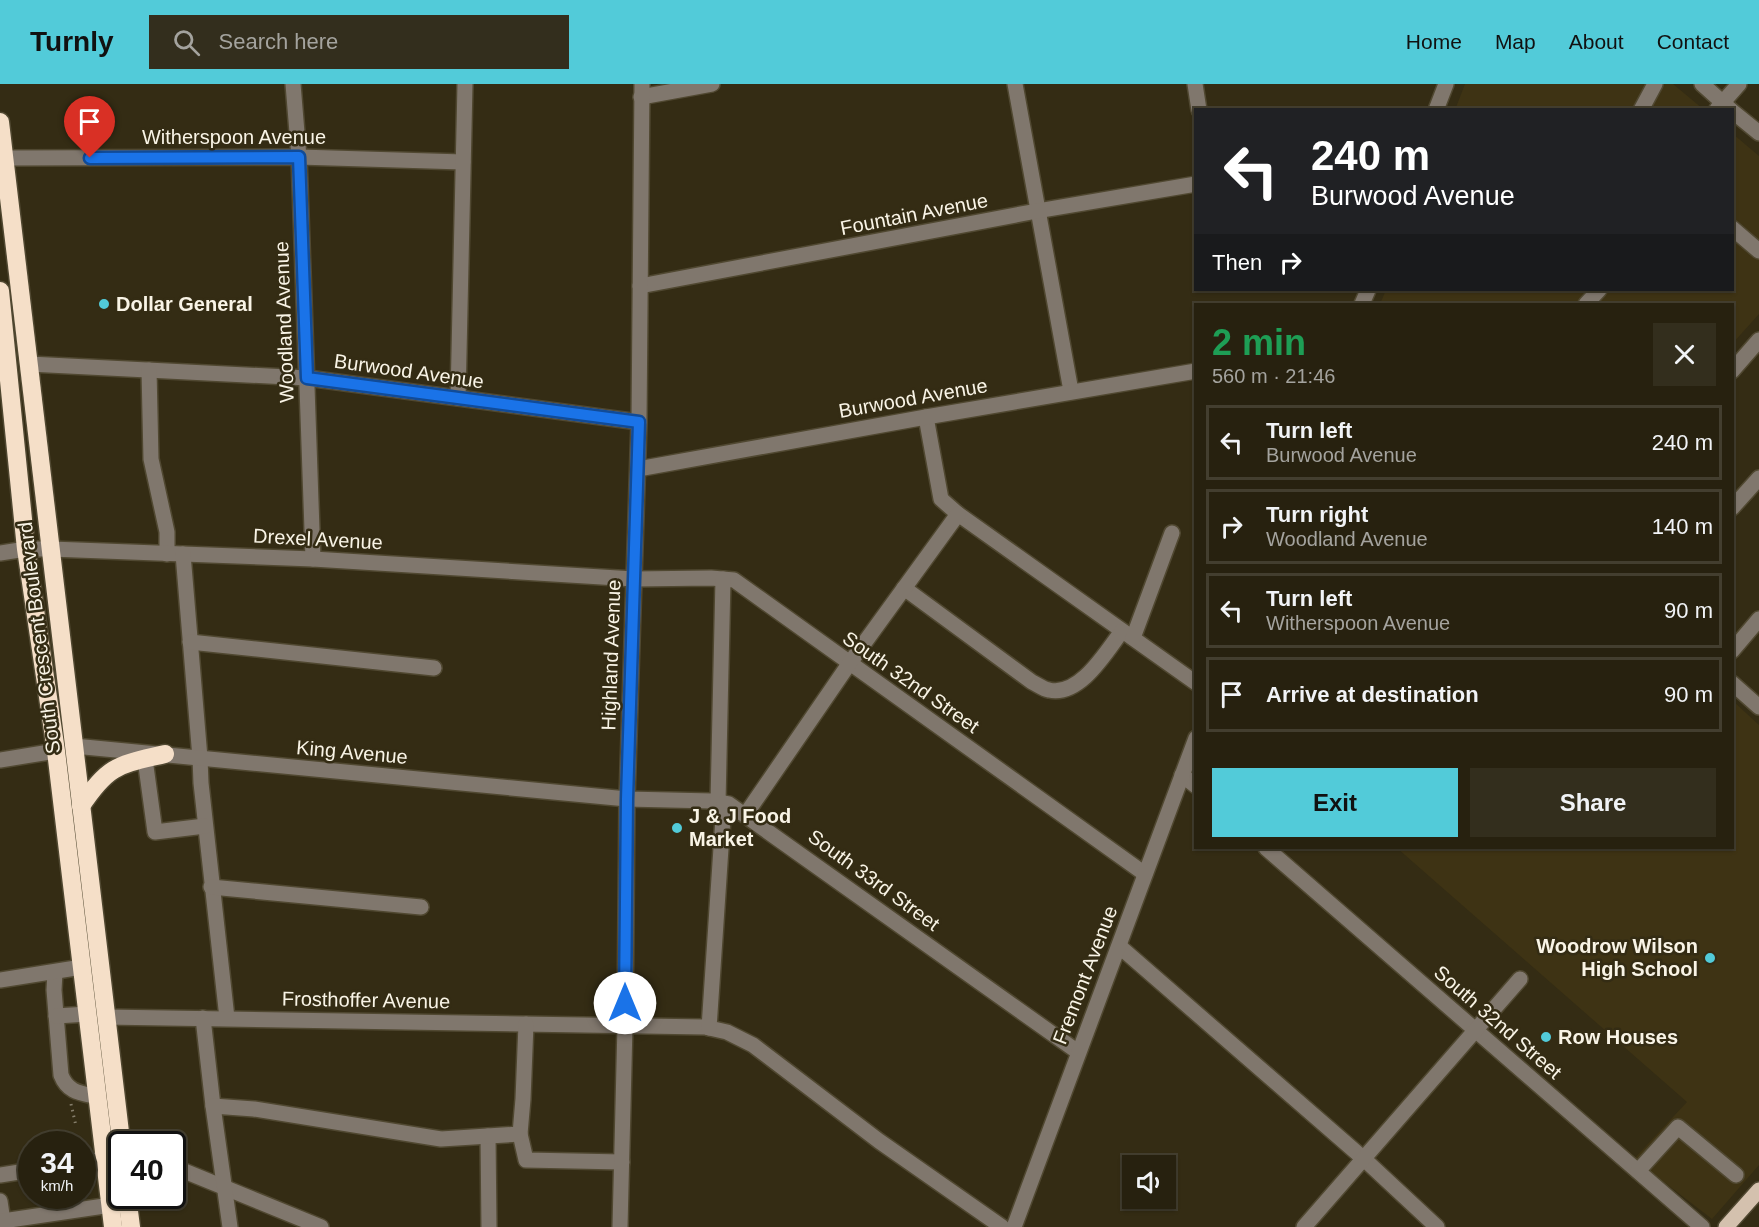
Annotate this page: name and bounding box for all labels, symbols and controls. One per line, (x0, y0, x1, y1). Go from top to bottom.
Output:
search box (149, 15, 569, 69)
text: Turnly (30, 26, 113, 57)
icon: search (170, 26, 203, 59)
text: Search here (218, 29, 338, 54)
text: Home (1406, 30, 1462, 53)
text: Map (1495, 30, 1536, 53)
text: About (1569, 30, 1624, 53)
text: Contact (1657, 30, 1729, 53)
pin (64, 96, 115, 158)
icon: arrive (73, 105, 106, 138)
street label: Witherspoon Avenue (142, 126, 326, 148)
icon: left (1212, 132, 1290, 210)
text: 240 m (1311, 132, 1430, 179)
text: Burwood Avenue (1311, 181, 1515, 211)
street label: Fountain Avenue (838, 189, 990, 239)
street label: Woodland Avenue (270, 241, 298, 403)
icon: right (1274, 246, 1307, 279)
text: Then (1212, 250, 1262, 275)
place label: Dollar General (116, 293, 253, 315)
marker: Dollar General (97, 297, 111, 311)
text: 2 min (1212, 322, 1306, 363)
button: close (1653, 323, 1716, 386)
street label: Burwood Avenue (333, 350, 485, 392)
text: 560 m · 21:46 (1212, 365, 1335, 387)
street label: Burwood Avenue (837, 374, 989, 422)
text: Turn left (1266, 418, 1352, 443)
icon: left (1215, 426, 1248, 459)
text: 240 m (1652, 430, 1713, 455)
text: Burwood Avenue (1266, 444, 1417, 466)
text: Turn right (1266, 502, 1368, 527)
icon: right (1215, 510, 1248, 543)
text: 140 m (1652, 514, 1713, 539)
street label: South Crescent Boulevard (14, 521, 64, 755)
street label: Drexel Avenue (253, 525, 383, 553)
text: Woodland Avenue (1266, 528, 1428, 550)
street label: Highland Avenue (597, 579, 625, 731)
text: Turn left (1266, 586, 1352, 611)
icon: left (1215, 594, 1248, 627)
text: 90 m (1664, 598, 1713, 623)
text: Witherspoon Avenue (1266, 612, 1450, 634)
street label: South 32nd Street (839, 627, 984, 738)
icon: arrive (1215, 678, 1248, 711)
text: Arrive at destination (1266, 682, 1479, 707)
text: 90 m (1664, 682, 1713, 707)
street label: King Avenue (295, 736, 409, 768)
button: Exit (1212, 768, 1458, 837)
button: Share (1470, 768, 1716, 837)
place label: J & J Food Market (689, 805, 791, 850)
marker: J & J Food Market (670, 821, 684, 835)
street label: South 33rd Street (804, 825, 944, 935)
street label: Fremont Avenue (1048, 903, 1122, 1047)
place label: Woodrow Wilson High School (1536, 935, 1698, 980)
marker: Woodrow Wilson High School (1703, 951, 1717, 965)
street label: South 32nd Street (1430, 961, 1566, 1083)
position arrow (593, 971, 657, 1035)
street label: Frosthoffer Avenue (282, 988, 450, 1012)
place label: Row Houses (1558, 1026, 1678, 1048)
marker: Row Houses (1539, 1030, 1553, 1044)
speed limit sign: 40 (108, 1131, 186, 1209)
text: 34 (40, 1146, 74, 1179)
map controls (1122, 1155, 1176, 1209)
button: sound (1122, 1155, 1176, 1209)
text: km/h (41, 1177, 73, 1194)

